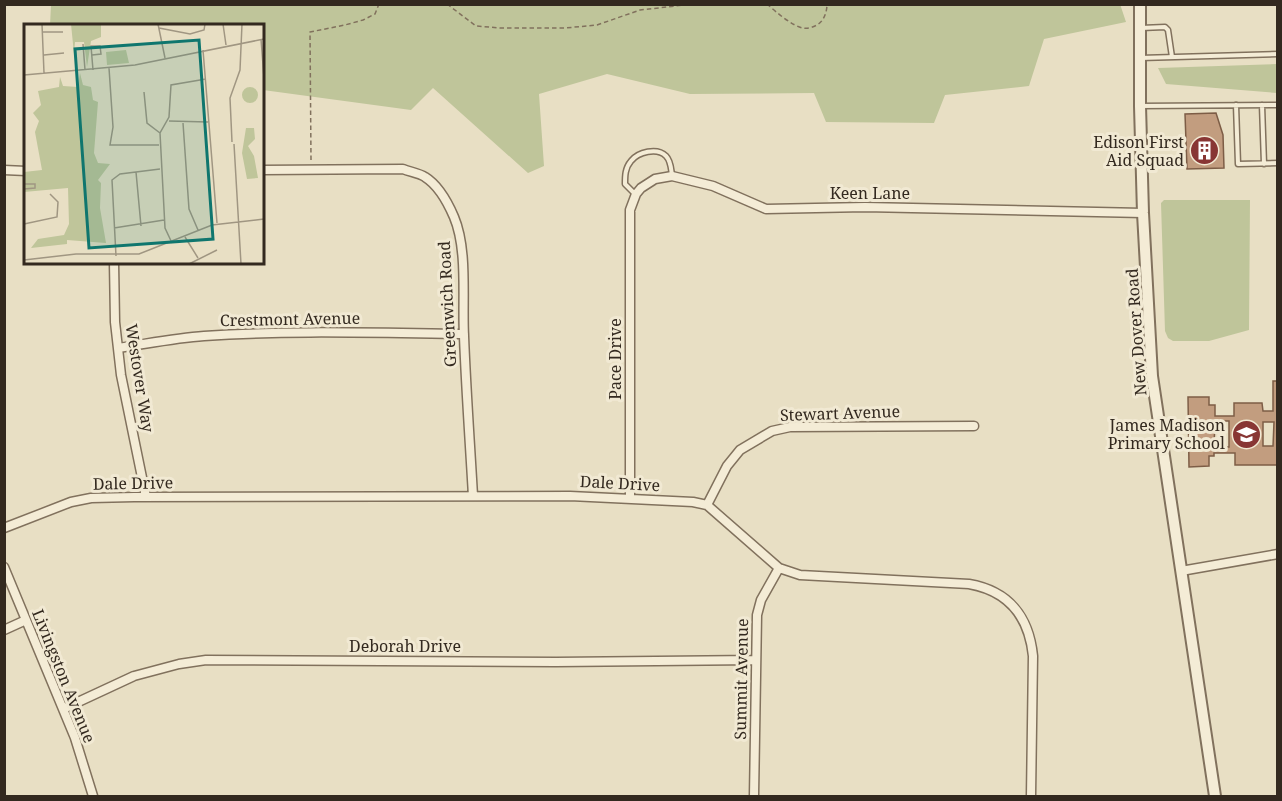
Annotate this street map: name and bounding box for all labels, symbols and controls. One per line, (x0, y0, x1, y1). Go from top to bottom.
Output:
inset map (24, 24, 264, 264)
place label: Edison First Aid Squad (1093, 131, 1184, 171)
building icon: Edison First Aid Squad (1189, 135, 1221, 167)
street label: Keen Lane (830, 182, 910, 204)
street label: Greenwich Road (433, 240, 461, 368)
street label: New Dover Road (1121, 267, 1151, 396)
street label: Crestmont Avenue (220, 307, 360, 331)
street label: Pace Drive (604, 318, 626, 400)
street label: Westover Way (121, 322, 160, 435)
street label: Stewart Avenue (780, 400, 900, 426)
place label: James Madison Primary School (1108, 414, 1225, 454)
school or university icon: James Madison Primary School (1230, 418, 1262, 450)
street label: Dale Drive (579, 470, 661, 496)
street label: Dale Drive (93, 471, 173, 495)
street label: Livingston Avenue (27, 606, 101, 746)
street label: Summit Avenue (729, 618, 753, 740)
street label: Deborah Drive (349, 635, 461, 657)

